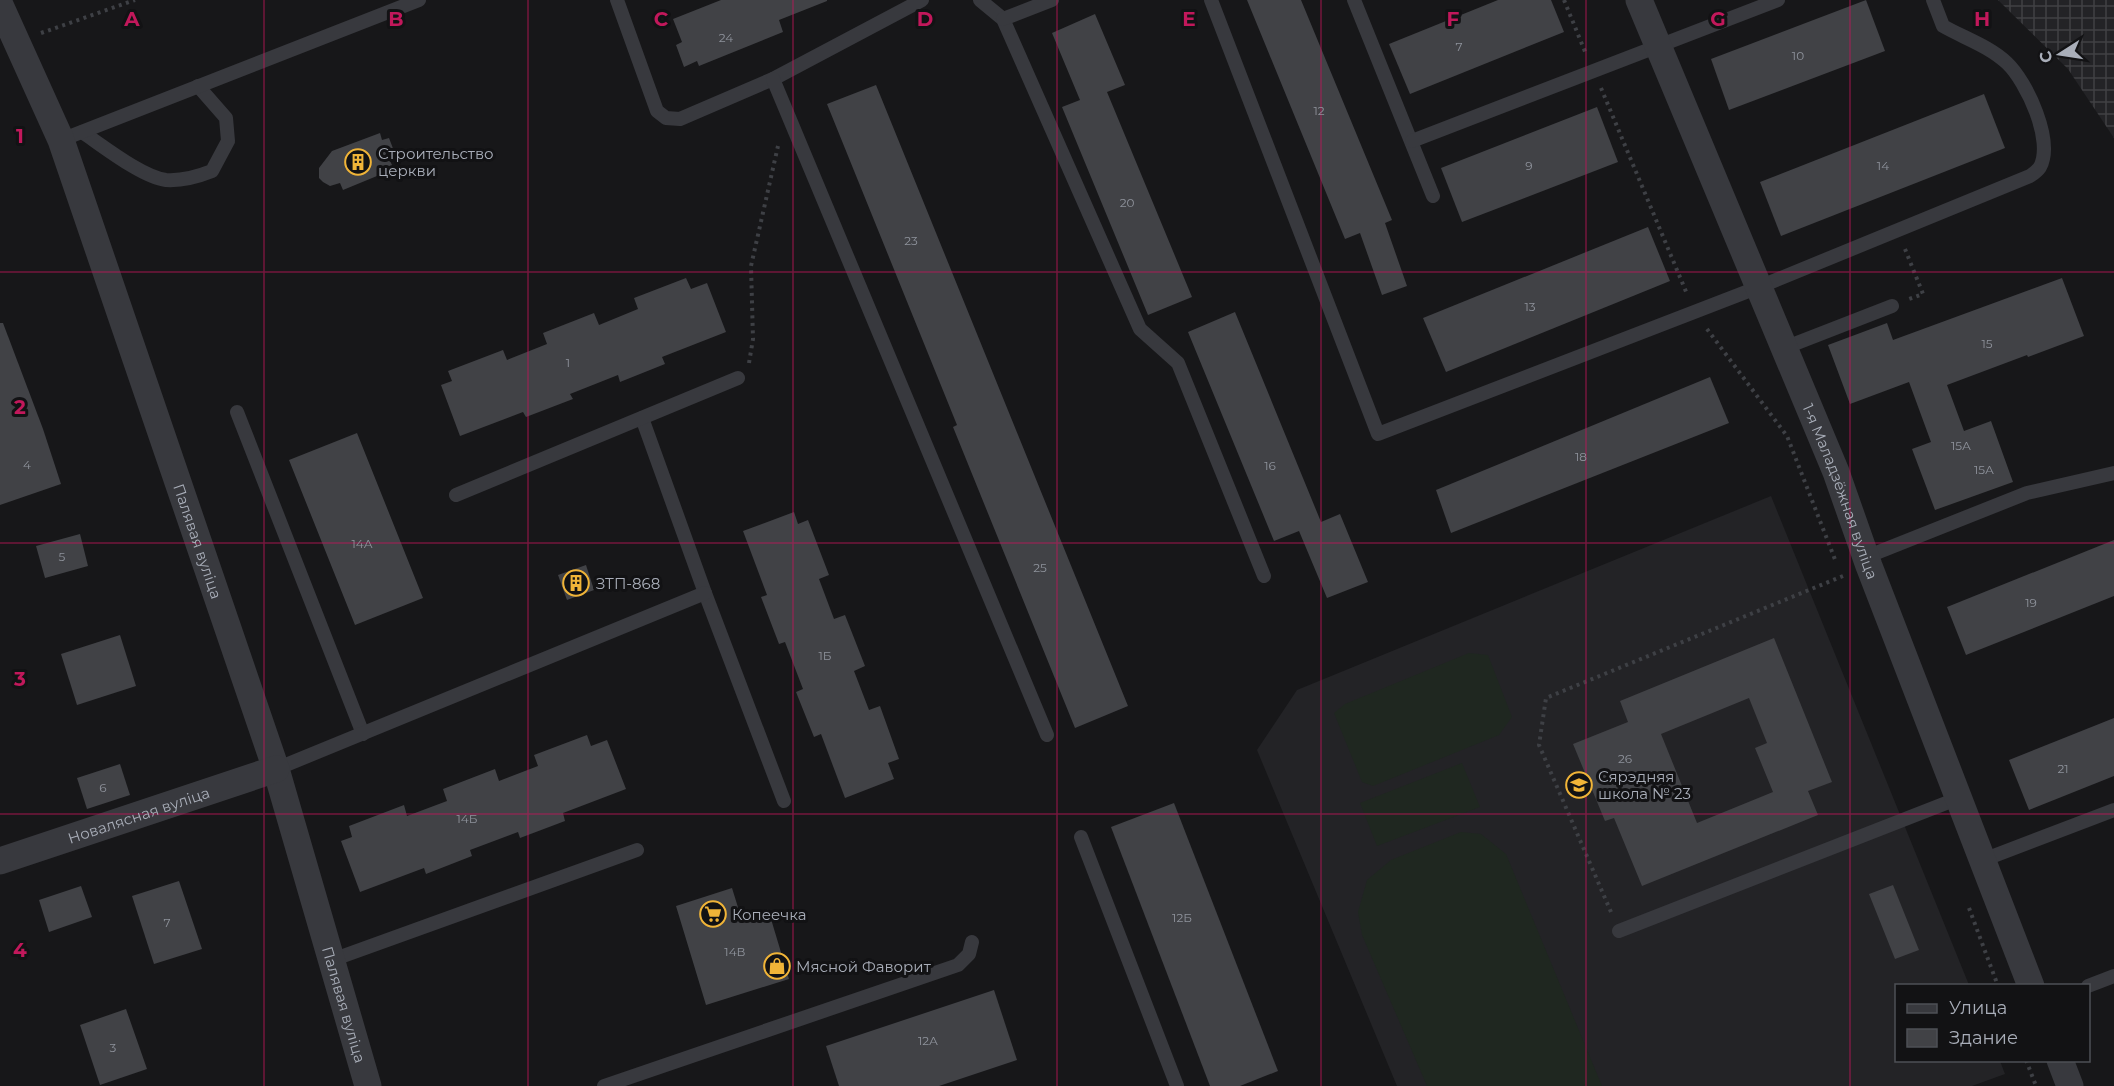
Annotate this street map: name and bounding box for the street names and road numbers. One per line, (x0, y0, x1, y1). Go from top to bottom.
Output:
street label: 1-я Маладзёжная вуліца (1799, 400, 1883, 582)
street label: Палявая вуліца (170, 481, 227, 601)
street label: Новалясная вуліца (65, 782, 212, 847)
street label: Палявая вуліца (318, 944, 370, 1065)

